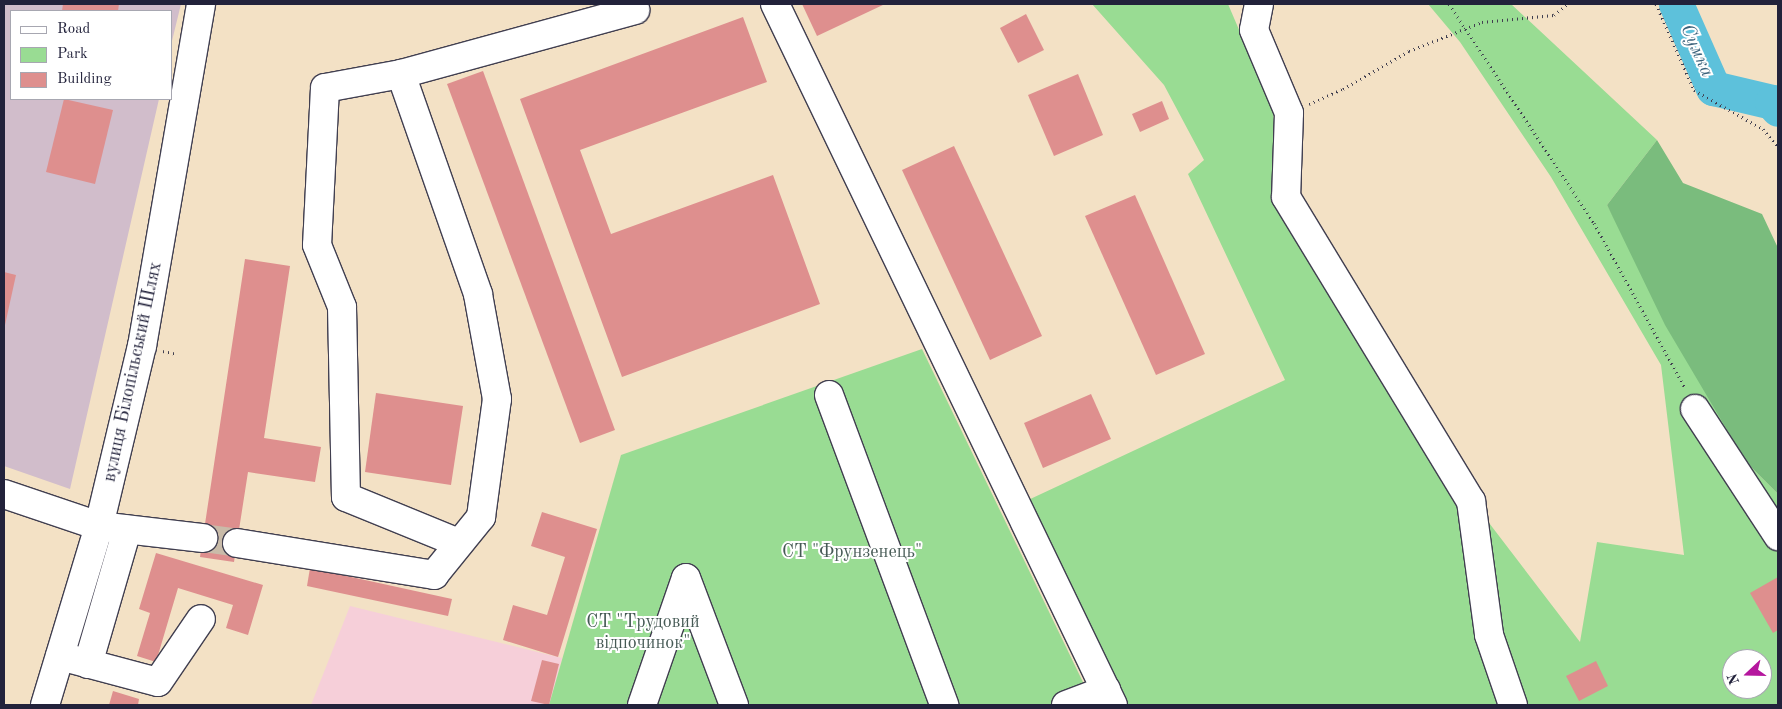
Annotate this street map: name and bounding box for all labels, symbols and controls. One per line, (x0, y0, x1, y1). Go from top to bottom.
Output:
legend (10, 10, 172, 100)
water label: Сумка (1674, 21, 1718, 81)
text: Road (57, 22, 90, 37)
text: Park (57, 47, 88, 62)
text: Building (57, 72, 112, 87)
street label: вулиця Білопільський Шлях (99, 260, 167, 484)
park label: СТ "Фрунзенець" (782, 541, 922, 563)
park label: СТ "Трудовий відпочинок" (586, 612, 700, 654)
north arrow (1722, 649, 1772, 699)
text: N (1725, 672, 1742, 687)

